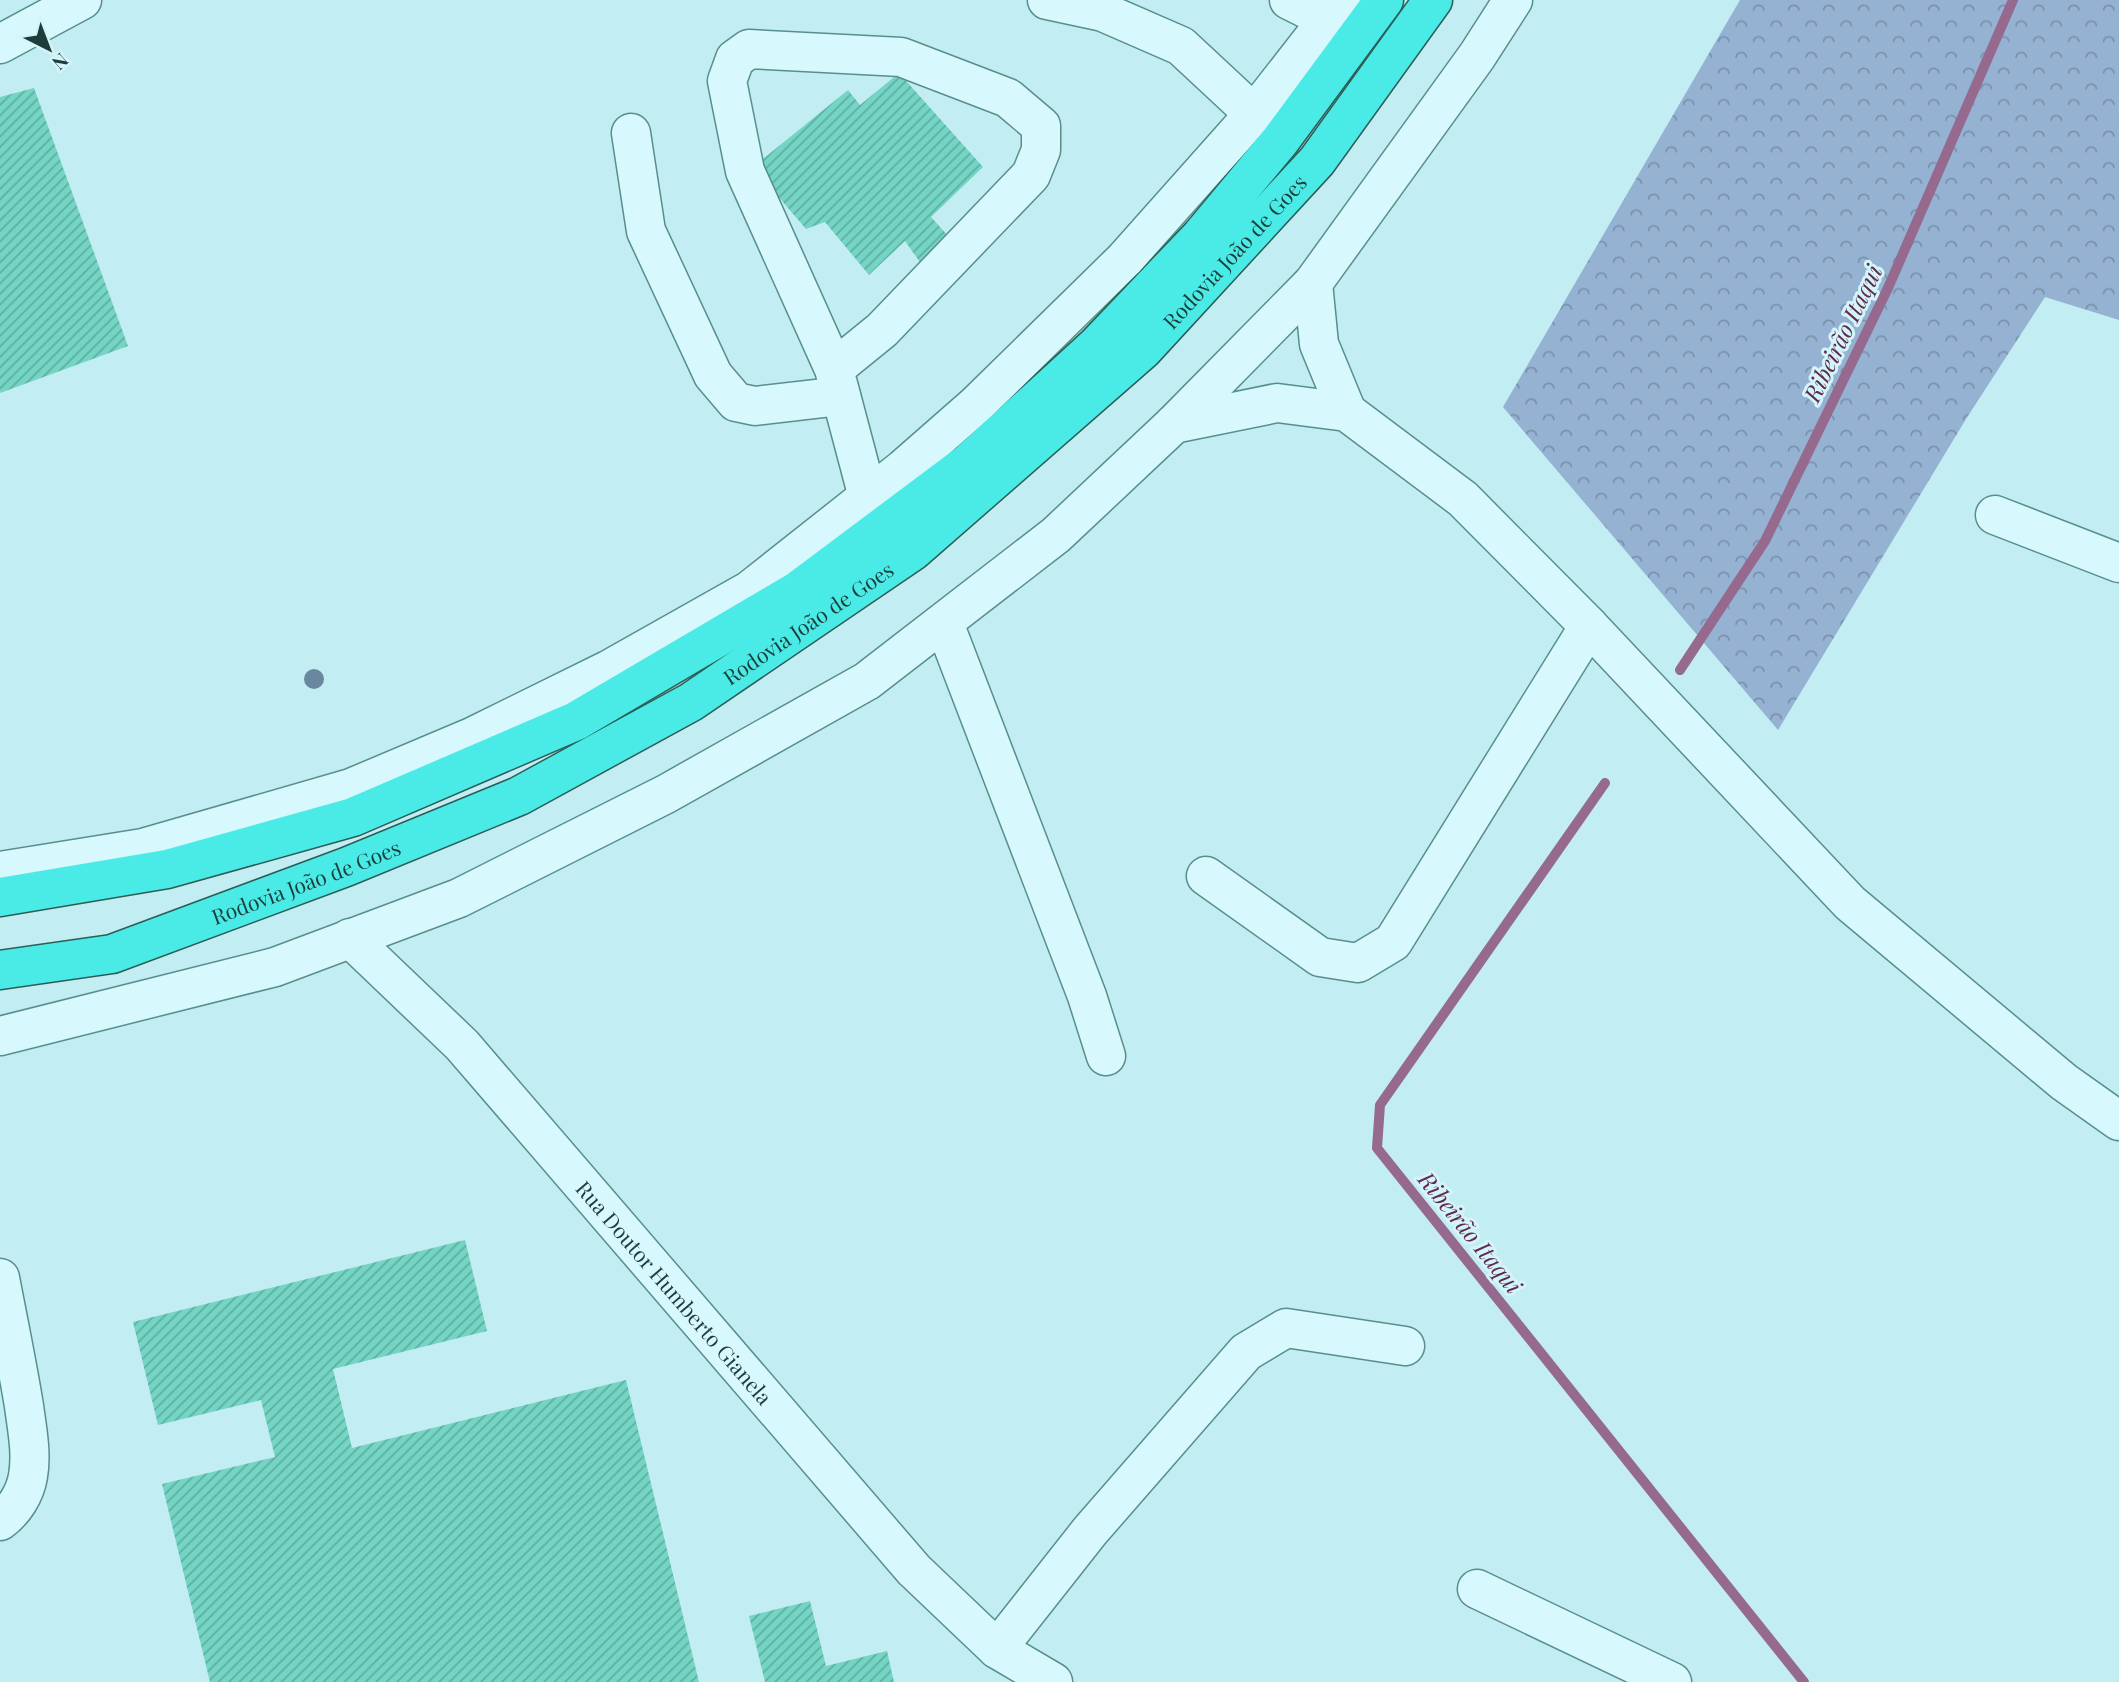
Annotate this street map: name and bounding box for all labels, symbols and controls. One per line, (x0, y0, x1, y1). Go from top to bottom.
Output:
north arrow (14, 14, 84, 84)
text: N (47, 48, 75, 77)
street label: Rodovia João de Goes (1156, 168, 1312, 334)
water label: Ribeirão Itaqui (1795, 258, 1889, 408)
street label: Rodovia João de Goes (717, 555, 898, 690)
street label: Rodovia João de Goes (207, 832, 404, 930)
water label: Ribeirão Itaqui (1412, 1164, 1530, 1300)
street label: Rua Doutor Humberto Gianela (571, 1174, 779, 1410)

